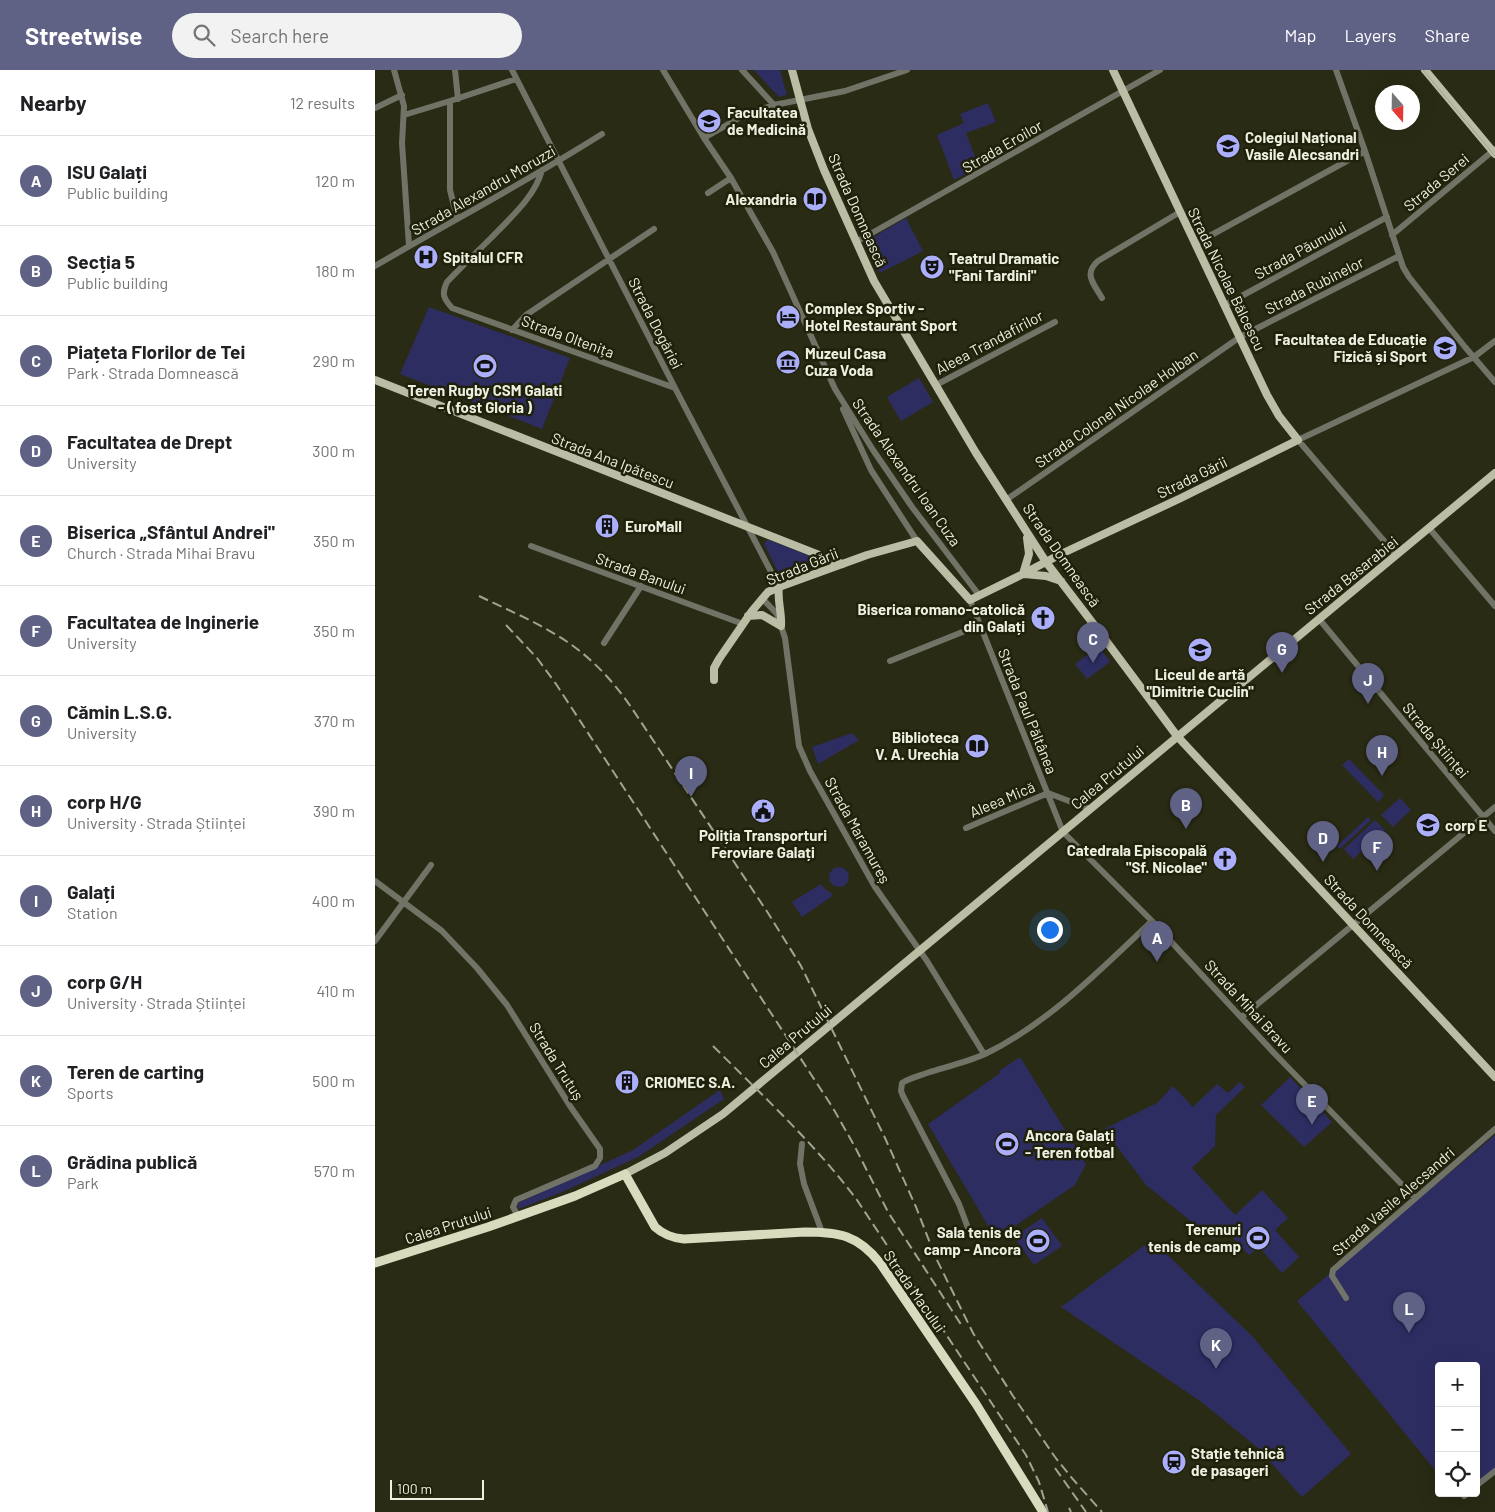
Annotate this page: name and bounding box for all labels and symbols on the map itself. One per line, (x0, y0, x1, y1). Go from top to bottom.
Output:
north arrow (1375, 85, 1420, 130)
place label: Facultatea de Medicină (727, 103, 806, 138)
school or university icon: Facultatea de Medicină (696, 108, 722, 134)
street label: Strada Eroilor (959, 116, 1046, 176)
place label: Colegiul Național Vasile Alecsandri (1245, 128, 1359, 163)
school or university icon: Colegiul Național Vasile Alecsandri (1215, 133, 1241, 159)
street label: Strada Alexandru Moruzzi (408, 141, 558, 239)
street label: Strada Serei (1400, 149, 1472, 215)
street label: Strada Domnească (825, 150, 891, 270)
library icon: Alexandria (802, 186, 828, 212)
place label: Alexandria (725, 190, 797, 208)
street label: Strada Nicolae Bălcescu (1184, 204, 1270, 354)
street label: Strada Păunului (1251, 217, 1349, 283)
hospital icon: Spitalul CFR (413, 244, 439, 270)
place label: Spitalul CFR (443, 248, 523, 266)
place label: Teatrul Dramatic "Fani Tardini" (949, 249, 1059, 284)
street label: Strada Rubinelor (1262, 252, 1367, 318)
theatre icon: Teatrul Dramatic "Fani Tardini" (919, 254, 945, 280)
street label: Strada Dogăriei (625, 274, 687, 372)
place label: Complex Sportiv - Hotel Restaurant Sport (805, 299, 958, 334)
hotel icon: Complex Sportiv - Hotel Restaurant Sport (775, 304, 801, 330)
street label: Aleea Trandafirilor (932, 306, 1046, 378)
street label: Strada Oltenița (519, 311, 617, 361)
place label: Facultatea de Educație Fizică și Sport (1275, 330, 1427, 365)
school or university icon: Facultatea de Educație Fizică și Sport (1432, 335, 1458, 361)
place label: Muzeul Casa Cuza Voda (805, 344, 886, 379)
street label: Strada Colonel Nicolae Holban (1031, 345, 1201, 471)
museum icon: Muzeul Casa Cuza Voda (775, 349, 801, 375)
sports icon: Teren Rugby CSM Galati - ( fost Gloria ) (472, 353, 498, 379)
place label: Teren Rugby CSM Galati - ( fost Gloria ) (408, 381, 563, 416)
street label: Strada Alexandru Ioan Cuza (849, 395, 965, 549)
street label: Strada Ana Ipătescu (549, 428, 677, 492)
street label: Strada Gării (1154, 452, 1230, 502)
street label: Strada Domnească (1020, 500, 1104, 610)
building icon: EuroMall (594, 513, 620, 539)
place label: EuroMall (625, 517, 682, 535)
street label: Strada Basarabiei (1301, 532, 1401, 618)
street label: Strada Gării (763, 543, 841, 589)
street label: Strada Banului (593, 548, 689, 598)
place label: Biserica romano-catolică din Galați (857, 600, 1025, 635)
church icon: Biserica romano-catolică din Galați (1030, 605, 1056, 631)
pin: C (1077, 622, 1109, 663)
pin: G (1266, 632, 1298, 673)
school or university icon: Liceul de artă "Dimitrie Cuclin" (1187, 637, 1213, 663)
street label: Strada Paul Păltânea (995, 646, 1061, 776)
pin: J (1352, 663, 1384, 704)
place label: Liceul de artă "Dimitrie Cuclin" (1146, 665, 1254, 700)
street label: Strada Științei (1399, 699, 1473, 781)
place label: Biblioteca V. A. Urechia (875, 728, 959, 763)
library icon: Biblioteca V. A. Urechia (964, 733, 990, 759)
pin: H (1366, 735, 1398, 776)
street label: Calea Prutului (1067, 741, 1147, 813)
pin: I (675, 756, 707, 797)
street label: Strada Maramureș (821, 774, 895, 886)
street label: Aleea Mică (967, 777, 1037, 821)
pin: B (1170, 788, 1202, 829)
public building icon: Poliția Transporturi Feroviare Galați (750, 798, 776, 824)
school or university icon: corp E (1415, 812, 1441, 838)
place label: corp E (1445, 816, 1488, 834)
pin: D (1307, 821, 1339, 862)
place label: Poliția Transporturi Feroviare Galați (699, 826, 827, 861)
pin: F (1361, 830, 1393, 871)
place label: Catedrala Episcopală "Sf. Nicolae" (1067, 841, 1208, 876)
church icon: Catedrala Episcopală "Sf. Nicolae" (1212, 846, 1238, 872)
street label: Strada Domnească (1321, 870, 1417, 972)
your location (1037, 917, 1063, 943)
pin: A (1141, 921, 1173, 962)
street label: Strada Mihai Bravu (1201, 956, 1297, 1056)
street label: Calea Prutului (755, 1000, 835, 1072)
street label: Strada Trutuș (526, 1019, 588, 1103)
building icon: CRIOMEC S.A. (614, 1069, 640, 1095)
place label: CRIOMEC S.A. (645, 1073, 735, 1091)
pin: E (1296, 1084, 1328, 1125)
place label: Ancora Galați - Teren fotbal (1025, 1126, 1114, 1161)
sports icon: Ancora Galați - Teren fotbal (994, 1131, 1020, 1157)
street label: Strada Vasile Alecsandri (1328, 1143, 1458, 1259)
street label: Calea Prutului (402, 1203, 494, 1247)
place label: Terenuri tenis de camp (1148, 1220, 1241, 1255)
place label: Sala tenis de camp - Ancora (924, 1223, 1021, 1258)
sports icon: Terenuri tenis de camp (1245, 1225, 1271, 1251)
sports icon: Sala tenis de camp - Ancora (1025, 1228, 1051, 1254)
street label: Strada Macului (880, 1247, 950, 1335)
pin: L (1393, 1292, 1425, 1333)
pin: K (1200, 1328, 1232, 1369)
place label: Stație tehnică de pasageri (1191, 1444, 1284, 1479)
station icon: Stație tehnică de pasageri (1161, 1449, 1187, 1475)
scale bar (390, 1477, 484, 1500)

